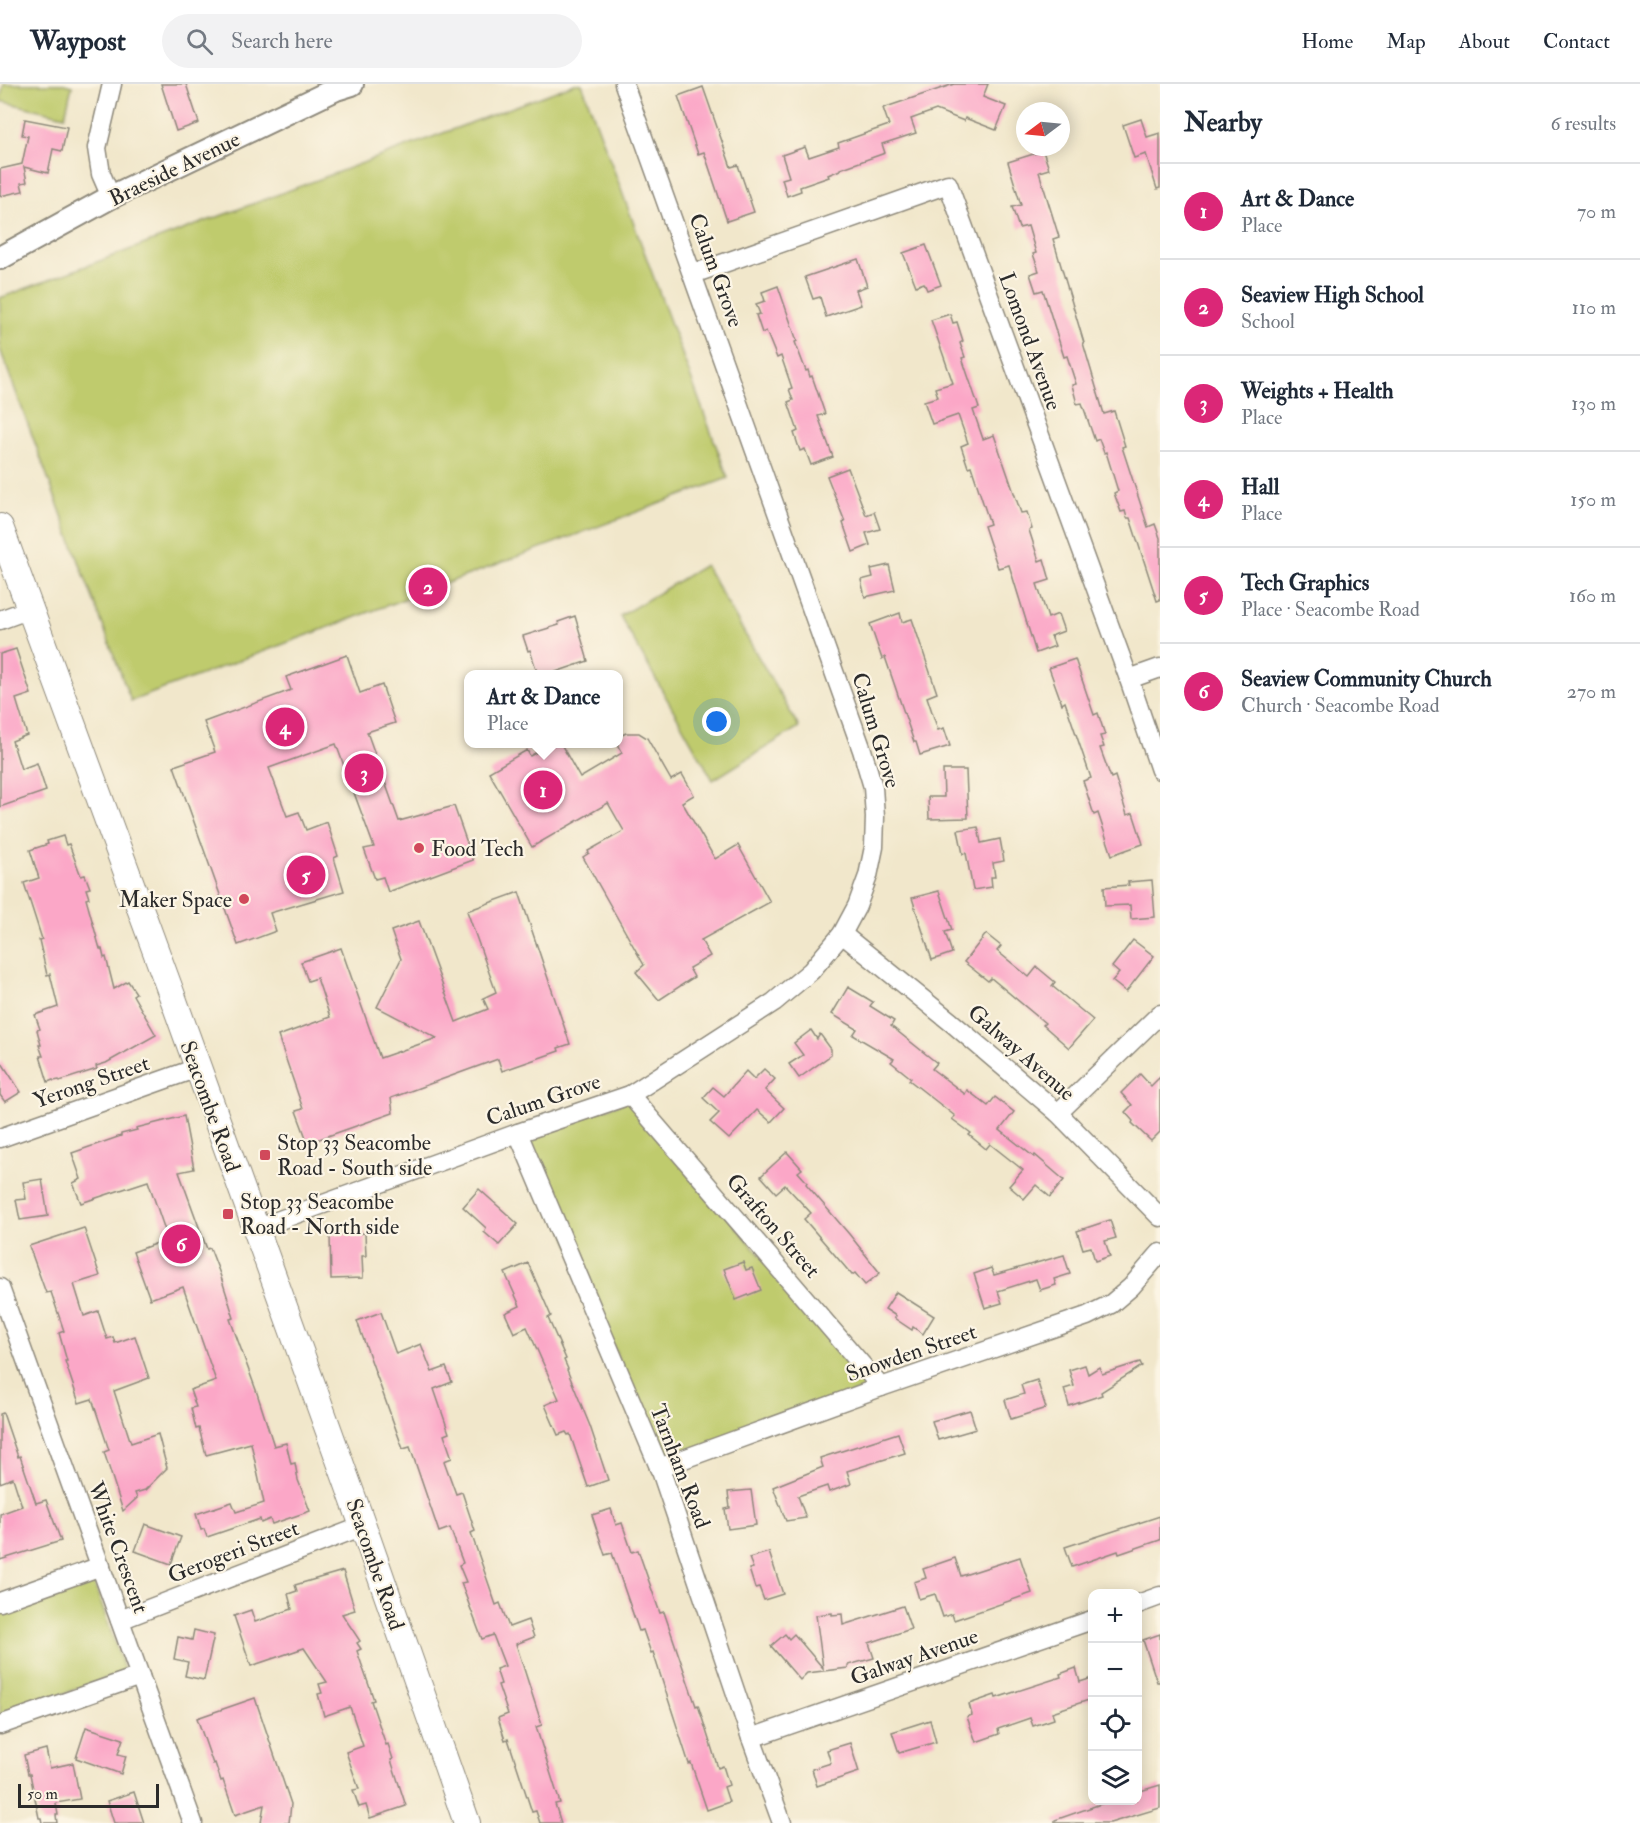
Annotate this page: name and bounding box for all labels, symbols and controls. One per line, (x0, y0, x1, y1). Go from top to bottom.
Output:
search box (162, 14, 582, 68)
text: Waypost (30, 24, 126, 59)
icon: search (183, 25, 216, 58)
text: Search here (231, 27, 333, 55)
text: Home (1301, 28, 1353, 55)
text: Map (1386, 28, 1426, 55)
text: About (1459, 28, 1510, 55)
text: Contact (1543, 28, 1610, 55)
north arrow (1016, 102, 1070, 156)
text: Nearby (1184, 107, 1262, 139)
text: 6 results (1550, 111, 1616, 136)
street label: Braeside Avenue (104, 125, 245, 213)
text: Art & Dance (1241, 185, 1354, 213)
text: 1 (1200, 199, 1207, 224)
text: 70 m (1577, 199, 1616, 224)
street label: Calum Grove (683, 210, 750, 331)
text: Place (1241, 213, 1282, 238)
street label: Lomond Avenue (992, 269, 1068, 414)
text: Seaview High School (1241, 281, 1424, 309)
text: 2 (1198, 295, 1209, 320)
text: 110 m (1572, 295, 1616, 320)
text: School (1241, 309, 1295, 334)
text: Weights + Health (1241, 377, 1394, 405)
text: 3 (1200, 391, 1207, 416)
text: 130 m (1571, 391, 1616, 416)
text: Place (1241, 405, 1282, 430)
text: Hall (1241, 473, 1279, 501)
text: 4 (1198, 487, 1209, 512)
text: 150 m (1570, 487, 1616, 512)
text: Place (1241, 501, 1282, 526)
pin: 2 (408, 564, 448, 610)
text: Tech Graphics (1241, 569, 1369, 597)
text: 5 (1199, 583, 1208, 608)
text: 160 m (1569, 583, 1616, 608)
text: Place · Seacombe Road (1241, 597, 1420, 622)
text: Seaview Community Church (1241, 665, 1492, 693)
street label: Calum Grove (845, 669, 907, 791)
popup (464, 670, 623, 748)
text: 6 (1198, 679, 1209, 704)
text: 270 m (1567, 679, 1616, 704)
text: Art & Dance (487, 683, 600, 711)
text: Church · Seacombe Road (1241, 693, 1440, 718)
pin: 4 (266, 704, 304, 750)
your location (702, 707, 731, 736)
text: Place (487, 711, 528, 736)
pin: 3 (344, 750, 384, 796)
pin: 1 (524, 768, 562, 812)
place label: Food Tech (431, 835, 525, 863)
marker: Food Tech (412, 841, 426, 855)
pin: 5 (286, 852, 326, 898)
place label: Maker Space (119, 886, 232, 915)
marker: Maker Space (237, 892, 251, 906)
street label: Galway Avenue (962, 998, 1081, 1107)
street label: Seacombe Road (173, 1037, 247, 1176)
street label: Yerong Street (30, 1049, 153, 1115)
street label: Calum Grove (482, 1067, 604, 1133)
place label: Stop 33 Seacombe Road - South side (277, 1129, 432, 1182)
marker: Stop 33 Seacombe Road - South side (258, 1148, 272, 1162)
street label: Grafton Street (720, 1168, 826, 1284)
place label: Stop 33 Seacombe Road - North side (240, 1188, 399, 1241)
marker: Stop 33 Seacombe Road - North side (221, 1207, 235, 1221)
pin: 6 (162, 1222, 201, 1266)
street label: Snowden Street (842, 1318, 980, 1388)
street label: Tarnham Road (644, 1400, 717, 1533)
street label: White Crescent (81, 1477, 155, 1617)
street label: Seacombe Road (339, 1495, 411, 1634)
street label: Gerogeri Street (164, 1514, 303, 1590)
map controls (1088, 1589, 1142, 1805)
button: + (1088, 1589, 1142, 1643)
street label: Galway Avenue (847, 1622, 982, 1692)
button: − (1088, 1643, 1142, 1697)
button: locate (1088, 1697, 1142, 1751)
button: layers (1088, 1751, 1142, 1805)
scale bar (18, 1781, 159, 1808)
text: 50 m (27, 1784, 58, 1804)

